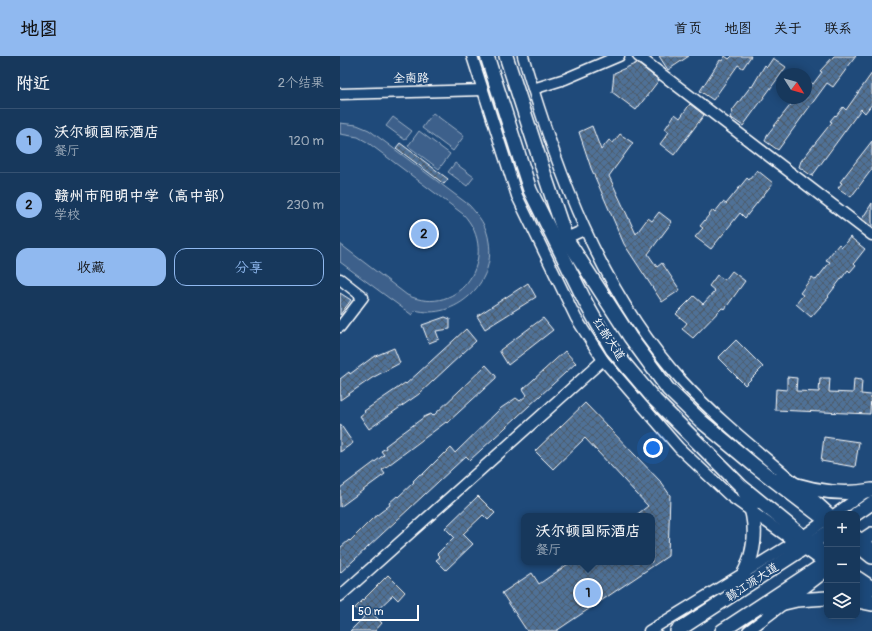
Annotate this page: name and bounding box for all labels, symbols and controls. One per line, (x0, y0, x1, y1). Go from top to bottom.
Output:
text: 地图 (20, 17, 58, 41)
text: 首页 (674, 20, 702, 37)
text: 地图 (724, 20, 752, 37)
text: 关于 (774, 20, 802, 37)
text: 联系 (824, 20, 852, 37)
north arrow (776, 68, 812, 104)
street label: 全南路 (393, 71, 429, 86)
text: 附近 (16, 73, 50, 94)
text: 2个结果 (278, 75, 324, 91)
text: 沃尔顿国际酒店 (54, 123, 159, 142)
text: 1 (26, 133, 32, 149)
text: 120 m (288, 133, 324, 149)
text: 餐厅 (54, 143, 80, 159)
text: 赣州市阳明中学（高中部） (54, 187, 234, 206)
text: 2 (25, 197, 33, 213)
text: 230 m (287, 197, 324, 213)
text: 学校 (54, 207, 80, 223)
pin: 2 (411, 219, 437, 249)
button: 收藏 (16, 248, 166, 286)
button: 分享 (174, 248, 324, 286)
street label: 红都大道 (589, 315, 628, 363)
your location (643, 438, 663, 458)
map controls (824, 511, 860, 619)
button: + (824, 511, 860, 547)
popup (521, 513, 655, 565)
text: 沃尔顿国际酒店 (535, 522, 641, 541)
text: 餐厅 (535, 542, 562, 558)
button: − (824, 547, 860, 583)
street label: 赣江源大道 (723, 560, 782, 605)
pin: 1 (575, 578, 601, 608)
button: layers (824, 583, 860, 619)
scale bar (352, 603, 419, 622)
text: 50 m (358, 605, 384, 618)

